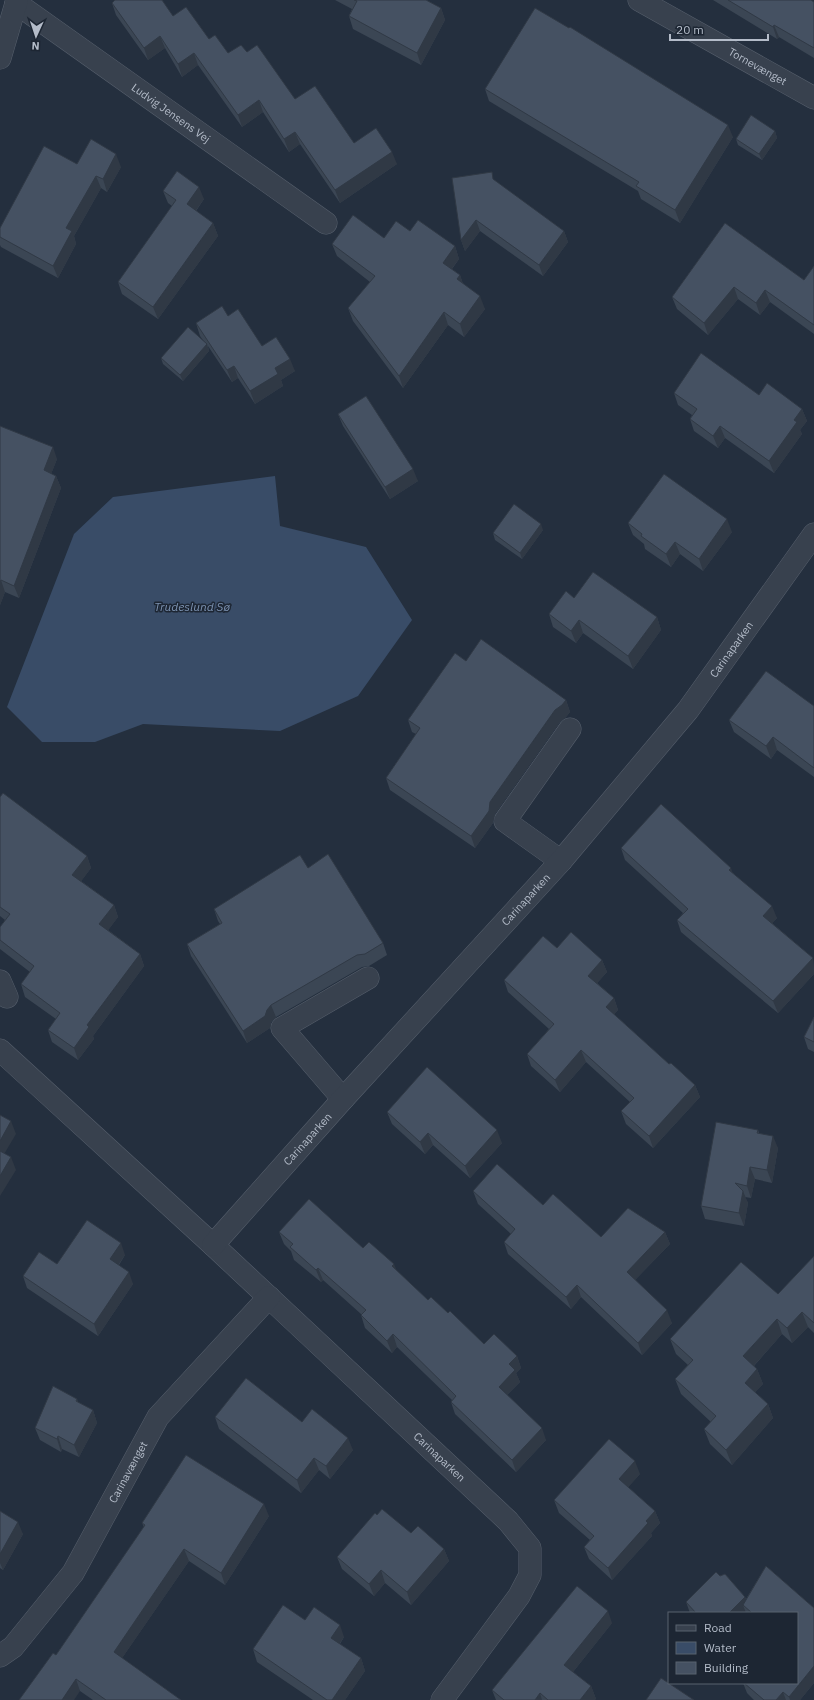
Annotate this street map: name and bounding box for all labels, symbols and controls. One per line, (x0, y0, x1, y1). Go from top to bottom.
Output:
north arrow (16, 16, 56, 56)
scale bar (670, 16, 768, 42)
text: 20 m (676, 22, 704, 37)
text: N (31, 39, 40, 53)
street label: Tornevænget (726, 45, 789, 88)
street label: Ludvig Jensens Vej (129, 80, 213, 146)
water label: Trudeslund Sø (154, 599, 230, 614)
street label: Carinaparken (706, 619, 756, 680)
street label: Carinaparken (498, 871, 553, 929)
street label: Carinaparken (280, 1110, 335, 1168)
street label: Carinaparken (411, 1429, 468, 1485)
street label: Carinavænget (105, 1439, 151, 1505)
legend (668, 1612, 798, 1684)
text: Road (704, 1620, 732, 1635)
text: Water (704, 1640, 737, 1655)
text: Building (704, 1660, 749, 1675)

